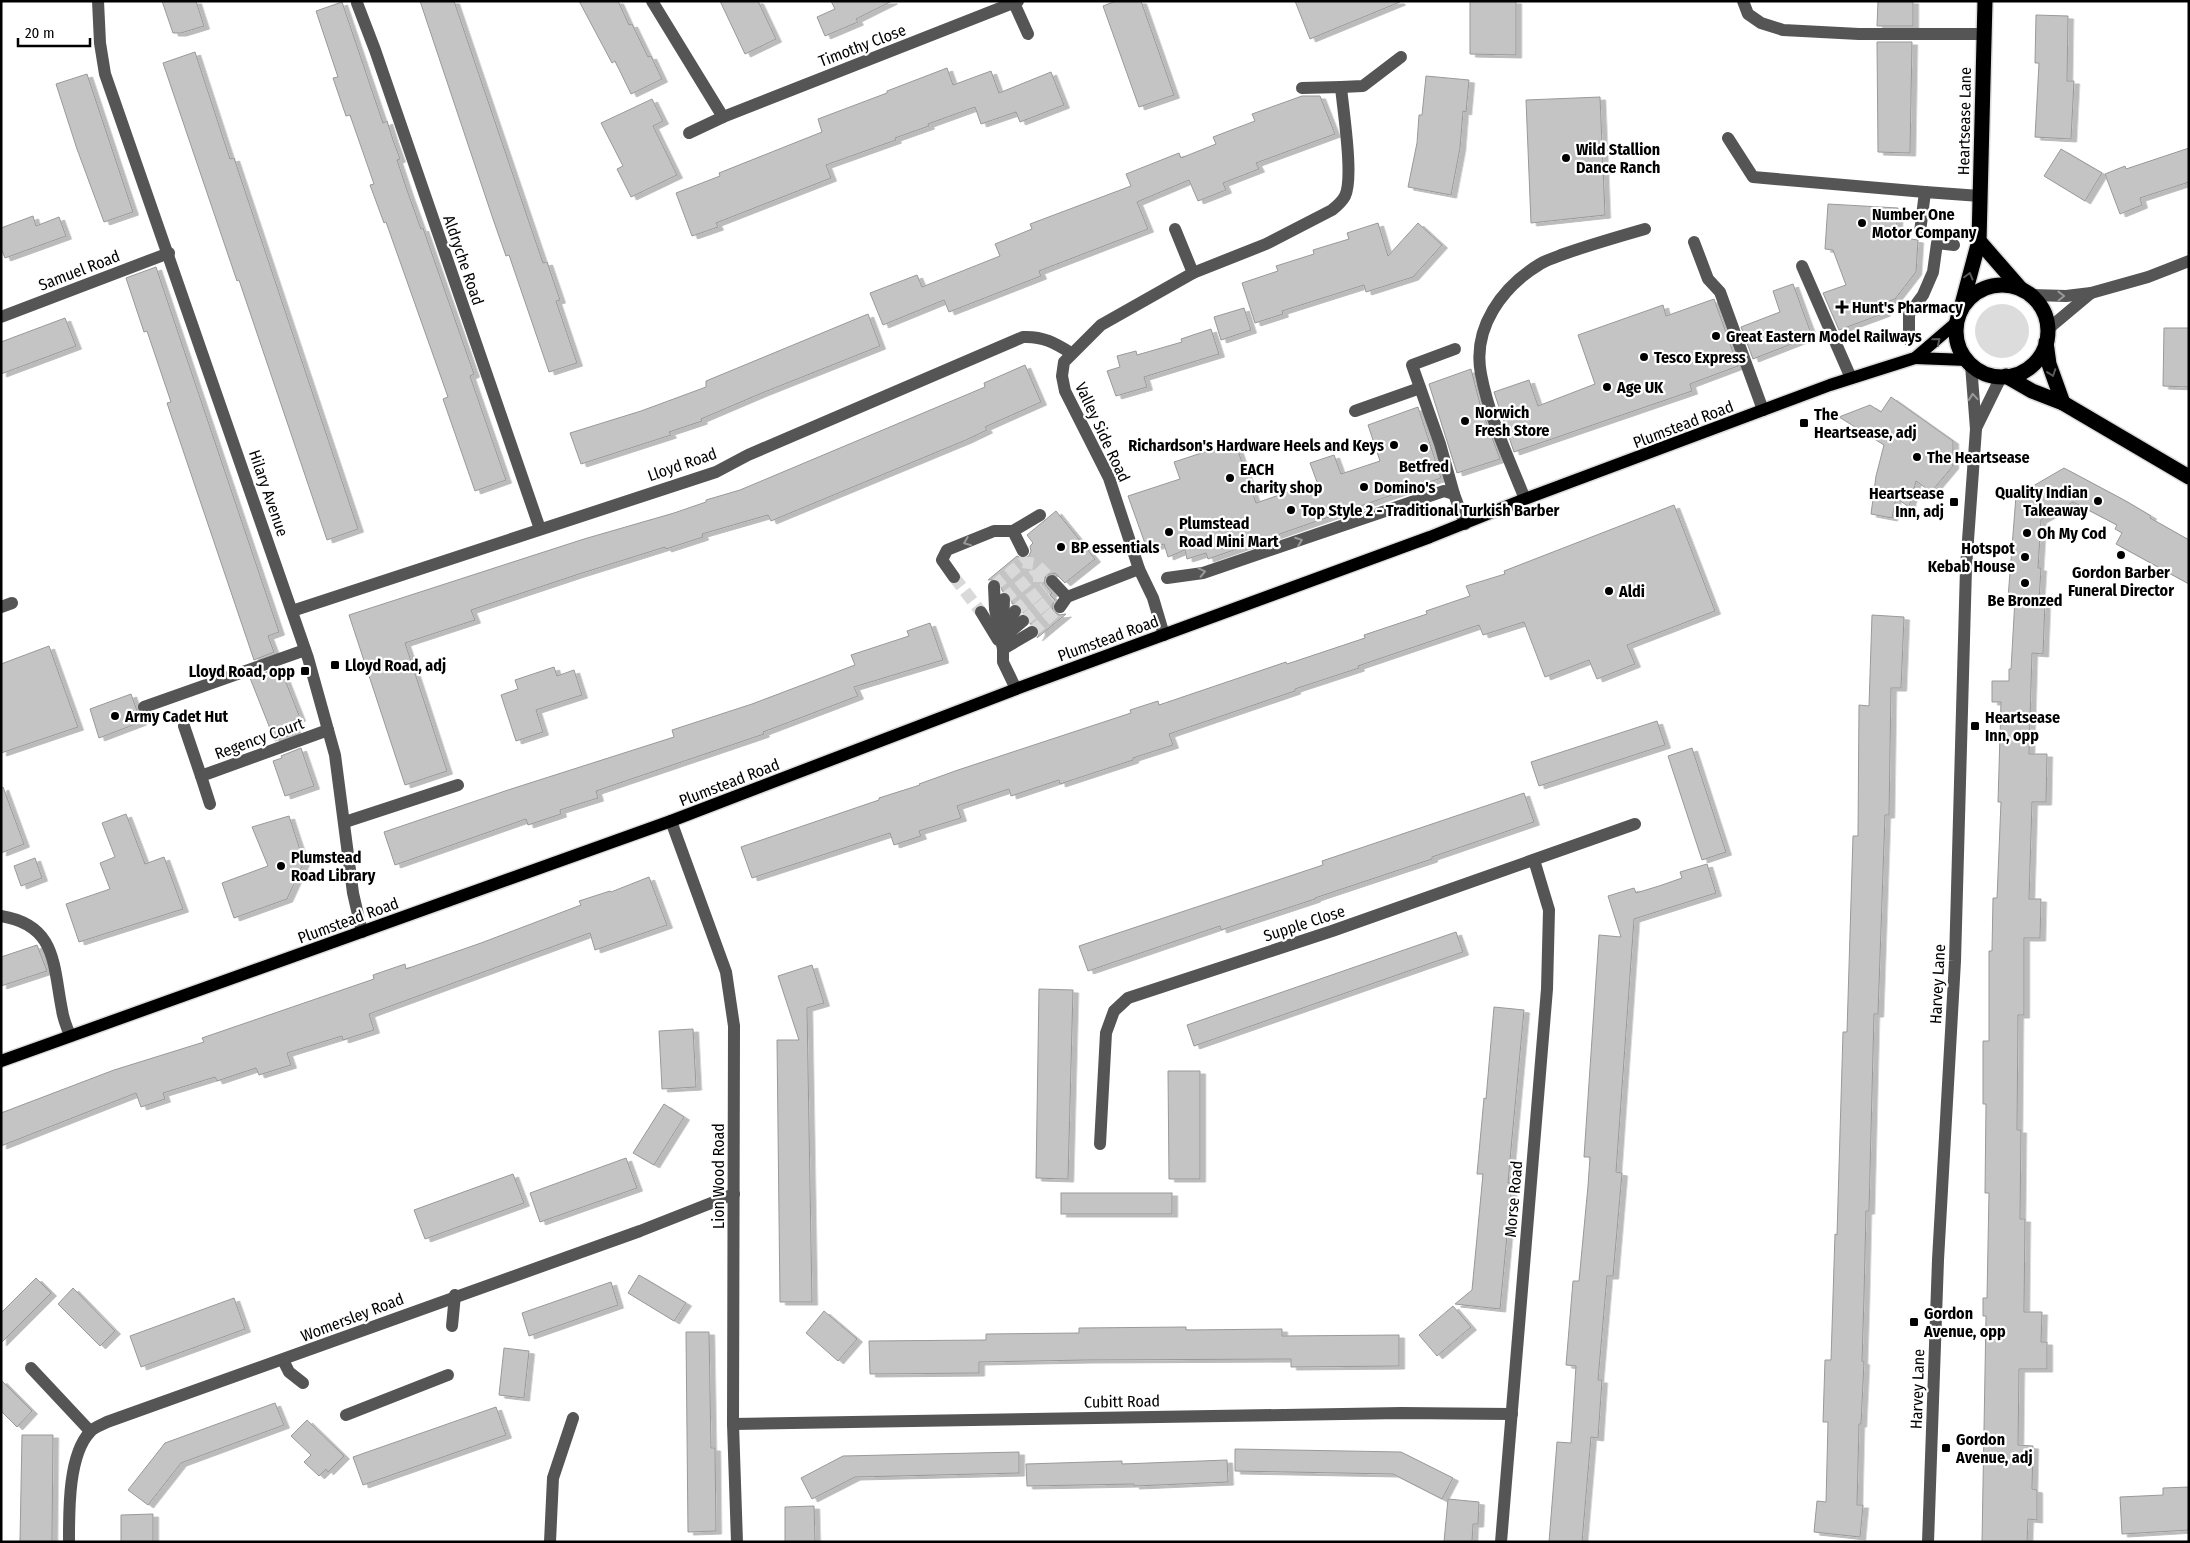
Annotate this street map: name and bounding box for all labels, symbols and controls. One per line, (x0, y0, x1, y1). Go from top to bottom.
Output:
scale bar (18, 15, 90, 47)
street label: Timothy Close (816, 20, 909, 71)
text: 20 m (25, 24, 55, 42)
street label: Heartsease Lane (1954, 67, 1975, 175)
place label: Wild Stallion Dance Ranch (1576, 140, 1660, 177)
marker: Wild Stallion Dance Ranch (1560, 152, 1572, 164)
place label: Number One Motor Company (1872, 205, 1977, 242)
street label: Aldryche Road (439, 213, 488, 308)
marker: Number One Motor Company (1856, 217, 1868, 229)
street label: Samuel Road (36, 246, 123, 295)
one-way arrow (1964, 273, 1974, 281)
one-way arrow (2057, 290, 2065, 301)
place label: Hunt's Pharmacy (1852, 298, 1963, 317)
marker: Hunt's Pharmacy (1836, 301, 1848, 313)
place label: Great Eastern Model Railways (1726, 327, 1922, 346)
marker: Great Eastern Model Railways (1710, 330, 1722, 342)
one-way arrow (1931, 337, 1940, 346)
place label: Tesco Express (1654, 348, 1746, 367)
marker: Tesco Express (1638, 351, 1650, 363)
one-way arrow (2046, 368, 2056, 376)
place label: Age UK (1616, 378, 1664, 397)
street label: Valley Side Road (1071, 379, 1134, 485)
marker: Age UK (1601, 381, 1613, 393)
one-way arrow (1968, 393, 1979, 401)
street label: Plumstead Road (1630, 397, 1736, 452)
place label: Norwich Fresh Store (1475, 403, 1549, 440)
place label: The Heartsease, adj (1814, 405, 1917, 442)
marker: Norwich Fresh Store (1459, 415, 1471, 427)
marker: The Heartsease, adj (1798, 417, 1810, 429)
place label: Richardson's Hardware Heels and Keys (1128, 436, 1384, 455)
marker: Richardson's Hardware Heels and Keys (1388, 439, 1400, 451)
marker: Betfred (1418, 442, 1430, 454)
street label: Lloyd Road (645, 444, 719, 485)
street label: Hilary Avenue (245, 447, 292, 539)
place label: The Heartsease (1927, 448, 2030, 467)
marker: The Heartsease (1911, 451, 1923, 463)
place label: Betfred (1399, 457, 1449, 476)
place label: EACH charity shop (1240, 460, 1323, 497)
marker: EACH charity shop (1224, 472, 1236, 484)
place label: Domino's (1374, 478, 1436, 497)
marker: Domino's (1358, 481, 1370, 493)
place label: Quality Indian Takeaway (1995, 483, 2088, 520)
place label: Heartsease Inn, adj (1869, 484, 1944, 521)
marker: Quality Indian Takeaway (2092, 495, 2104, 507)
marker: Heartsease Inn, adj (1948, 496, 1960, 508)
place label: Top Style 2 - Traditional Turkish Barber (1301, 501, 1559, 520)
marker: Top Style 2 - Traditional Turkish Barber (1285, 504, 1297, 516)
place label: Plumstead Road Mini Mart (1179, 514, 1279, 551)
place label: Oh My Cod (2037, 524, 2107, 543)
marker: Plumstead Road Mini Mart (1163, 526, 1175, 538)
marker: Oh My Cod (2021, 527, 2033, 539)
one-way arrow (963, 536, 971, 546)
one-way arrow (1294, 536, 1303, 547)
place label: BP essentials (1071, 538, 1159, 557)
place label: Hotspot Kebab House (1928, 539, 2015, 576)
marker: BP essentials (1055, 541, 1067, 553)
marker: Gordon Barber Funeral Director (2115, 549, 2127, 561)
marker: Hotspot Kebab House (2019, 551, 2031, 563)
place label: Gordon Barber Funeral Director (2068, 563, 2174, 600)
one-way arrow (1198, 567, 1207, 578)
marker: Be Bronzed (2019, 577, 2031, 589)
place label: Aldi (1618, 582, 1645, 601)
marker: Aldi (1603, 585, 1615, 597)
place label: Be Bronzed (1987, 591, 2063, 610)
street label: Plumstead Road (1055, 611, 1161, 666)
place label: Lloyd Road, adj (345, 656, 446, 675)
marker: Lloyd Road, adj (329, 659, 341, 671)
place label: Lloyd Road, opp (189, 662, 295, 681)
marker: Lloyd Road, opp (299, 665, 311, 677)
place label: Army Cadet Hut (124, 707, 229, 726)
place label: Heartsease Inn, opp (1985, 708, 2060, 745)
marker: Army Cadet Hut (109, 710, 121, 722)
street label: Regency Court (212, 713, 307, 763)
marker: Heartsease Inn, opp (1969, 720, 1981, 732)
street label: Plumstead Road (676, 755, 782, 810)
place label: Plumstead Road Library (291, 848, 376, 885)
marker: Plumstead Road Library (275, 860, 287, 872)
street label: Plumstead Road (295, 893, 401, 948)
street label: Supple Close (1261, 901, 1347, 946)
street label: Harvey Lane (1926, 943, 1949, 1025)
street label: Lion Wood Road (709, 1123, 728, 1229)
street label: Morse Road (1501, 1160, 1526, 1238)
street label: Womersley Road (298, 1289, 406, 1346)
place label: Gordon Avenue, opp (1923, 1304, 2006, 1341)
marker: Gordon Avenue, opp (1908, 1316, 1920, 1328)
street label: Harvey Lane (1907, 1349, 1928, 1429)
street label: Cubitt Road (1084, 1391, 1160, 1412)
place label: Gordon Avenue, adj (1955, 1430, 2033, 1467)
marker: Gordon Avenue, adj (1940, 1442, 1952, 1454)

